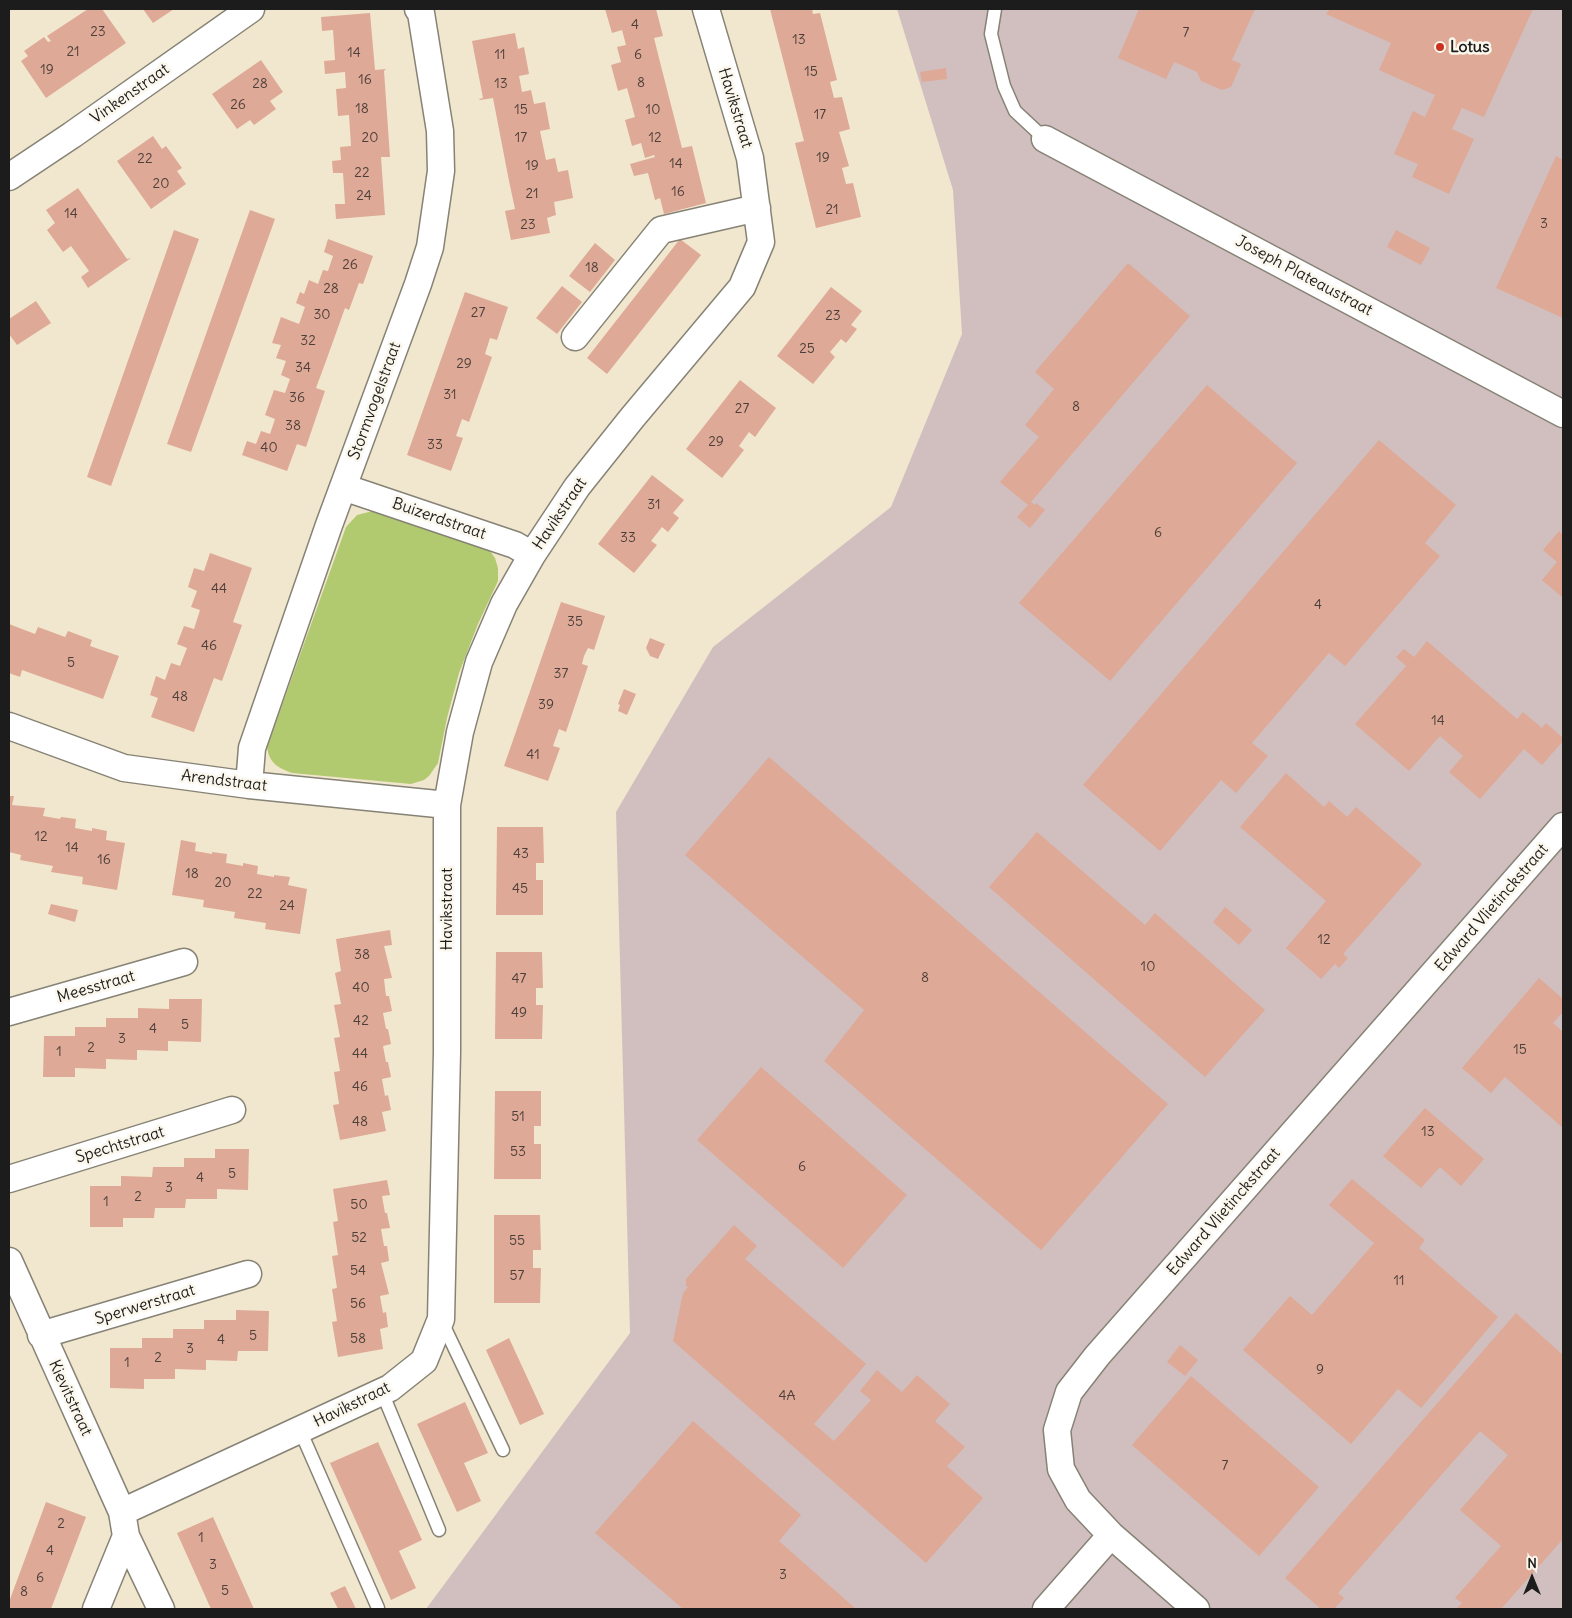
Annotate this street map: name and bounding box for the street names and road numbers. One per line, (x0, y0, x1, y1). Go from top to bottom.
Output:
street label: Vinkenstraat (87, 60, 173, 128)
street label: Havikstraat (714, 66, 756, 150)
street label: Joseph Plateaustraat (1232, 232, 1376, 320)
street label: Stormvogelstraat (345, 339, 405, 463)
street label: Havikstraat (529, 474, 591, 554)
street label: Buizerdstraat (390, 494, 488, 544)
street label: Arendstraat (180, 766, 268, 796)
street label: Edward Vlietinckstraat (1431, 840, 1553, 976)
street label: Havikstraat (437, 868, 457, 950)
street label: Meesstraat (55, 967, 137, 1007)
street label: Spechtstraat (73, 1122, 167, 1168)
street label: Edward Vlietinckstraat (1163, 1144, 1285, 1280)
street label: Sperwerstraat (93, 1281, 197, 1329)
street label: Kievitstraat (44, 1357, 96, 1439)
street label: Havikstraat (311, 1378, 393, 1432)

